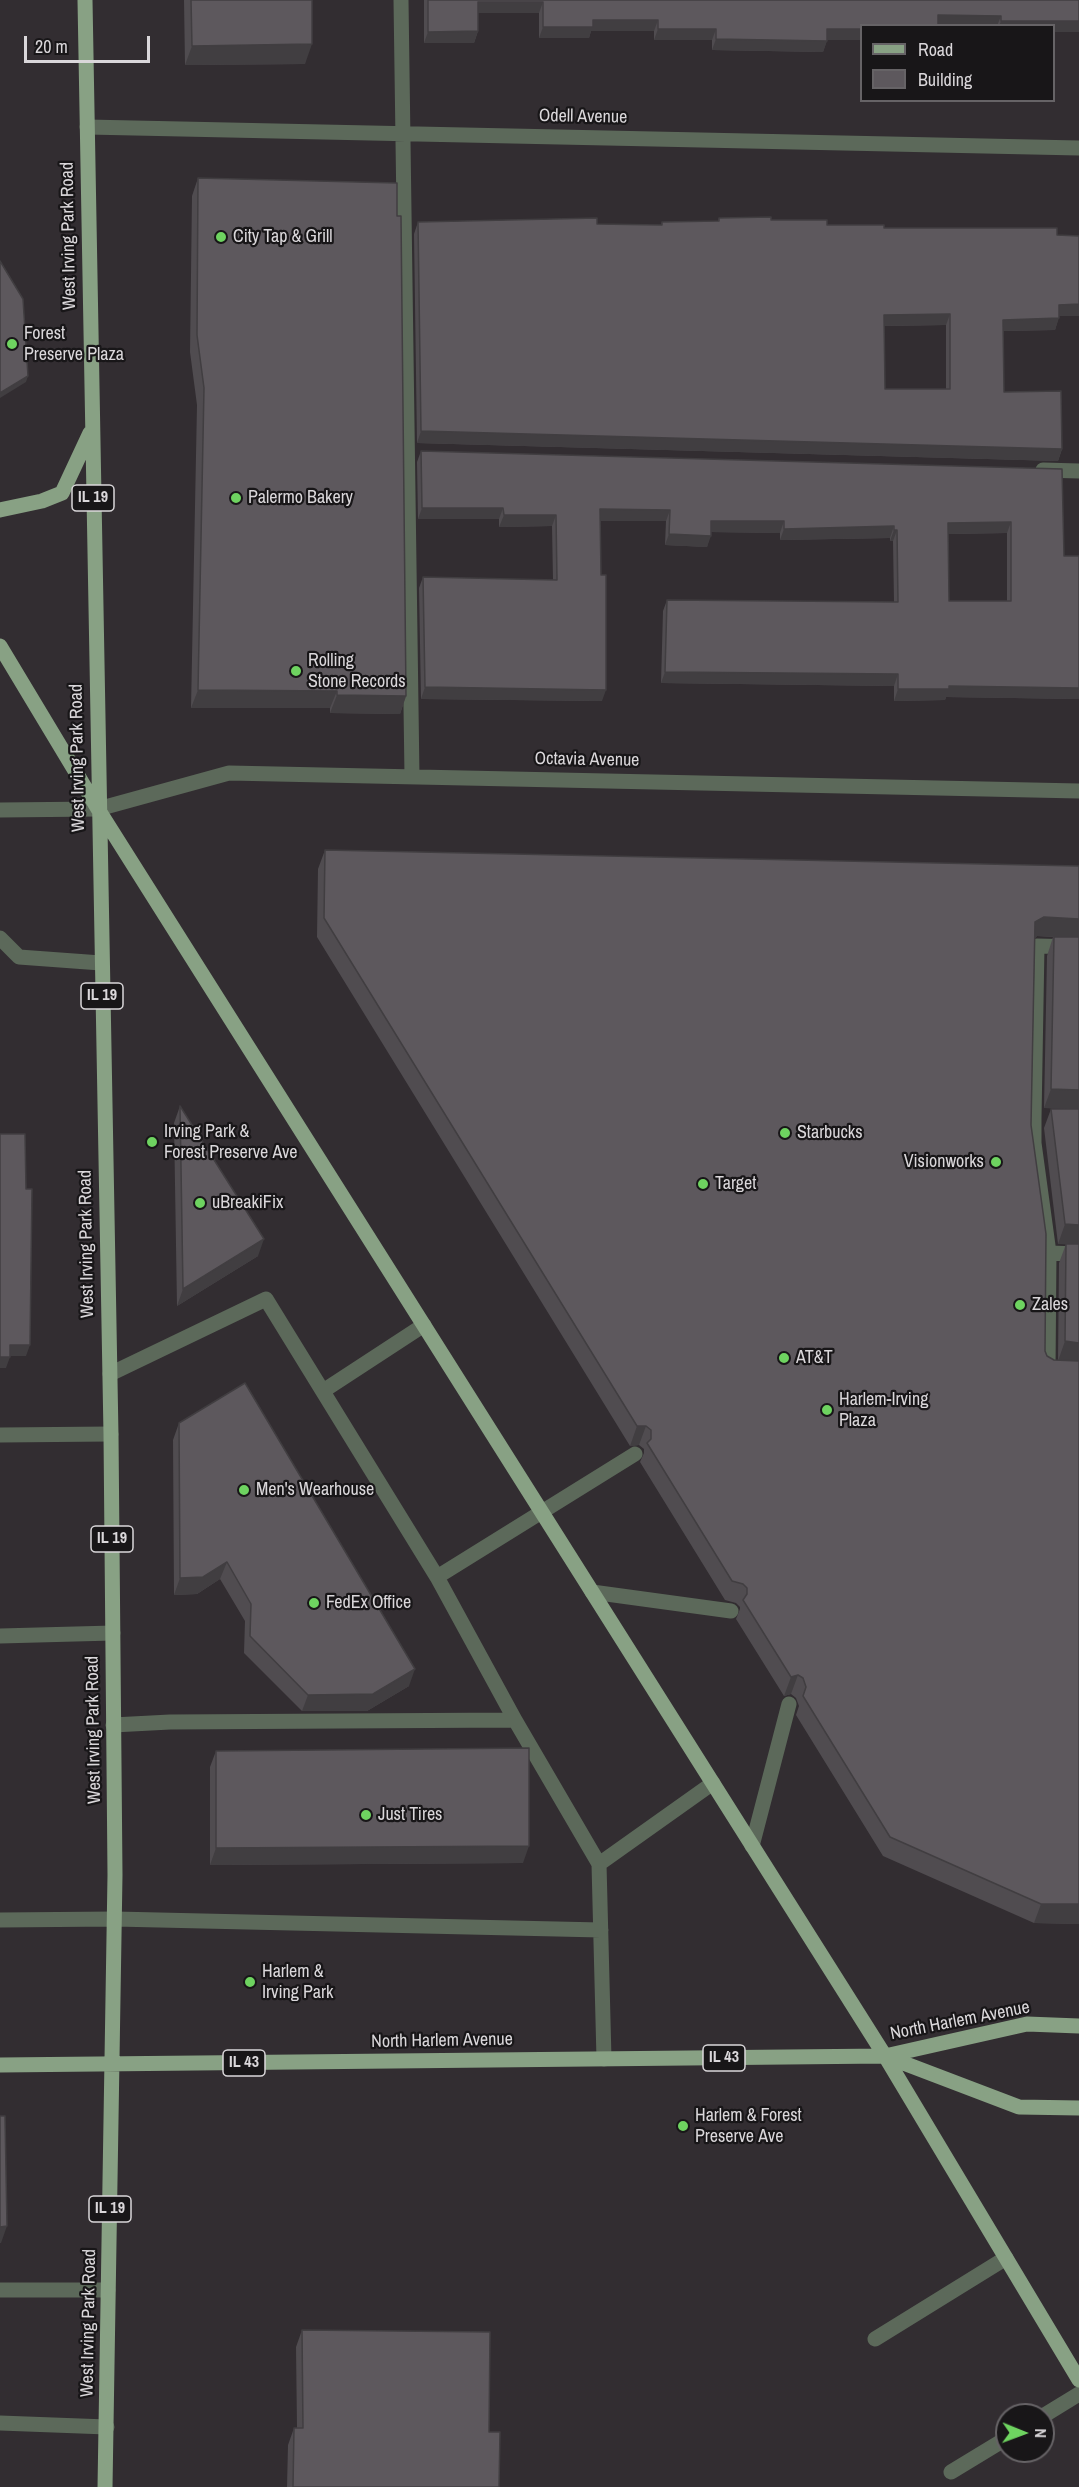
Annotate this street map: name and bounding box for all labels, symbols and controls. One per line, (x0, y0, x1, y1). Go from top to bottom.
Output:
scale bar (27, 24, 153, 62)
legend (860, 24, 1055, 102)
text: 20 m (35, 34, 68, 59)
text: Road (918, 37, 953, 62)
text: Building (918, 67, 972, 92)
street label: Odell Avenue (539, 105, 627, 129)
street label: West Irving Park Road (57, 162, 81, 310)
place label: City Tap & Grill (233, 226, 333, 248)
marker: City Tap & Grill (214, 230, 228, 244)
place label: Forest Preserve Plaza (24, 323, 124, 366)
marker: Forest Preserve Plaza (5, 337, 19, 351)
road number: IL 19 (72, 485, 114, 511)
place label: Palermo Bakery (248, 487, 353, 509)
marker: Palermo Bakery (229, 491, 243, 505)
place label: Rolling Stone Records (308, 650, 406, 692)
marker: Rolling Stone Records (289, 664, 303, 678)
street label: West Irving Park Road (66, 684, 90, 832)
street label: Octavia Avenue (534, 748, 640, 772)
road number: IL 19 (81, 983, 123, 1009)
place label: Irving Park & Forest Preserve Ave (164, 1121, 298, 1164)
place label: Starbucks (797, 1122, 863, 1144)
marker: Starbucks (778, 1126, 792, 1140)
marker: Irving Park & Forest Preserve Ave (145, 1135, 159, 1149)
place label: Visionworks (904, 1151, 984, 1173)
marker: Visionworks (989, 1155, 1003, 1169)
street label: West Irving Park Road (75, 1170, 99, 1318)
place label: Target (715, 1173, 756, 1195)
marker: Target (696, 1177, 710, 1191)
place label: uBreakiFix (212, 1192, 283, 1214)
marker: uBreakiFix (193, 1196, 207, 1210)
place label: Zales (1032, 1294, 1068, 1316)
marker: Zales (1013, 1298, 1027, 1312)
place label: AT&T (796, 1347, 833, 1369)
marker: AT&T (777, 1351, 791, 1365)
place label: Harlem-Irving Plaza (839, 1389, 928, 1432)
marker: Harlem-Irving Plaza (820, 1403, 834, 1417)
place label: Men's Wearhouse (256, 1479, 374, 1501)
marker: Men's Wearhouse (237, 1483, 251, 1497)
road number: IL 19 (91, 1526, 133, 1552)
place label: FedEx Office (326, 1592, 411, 1614)
marker: FedEx Office (307, 1596, 321, 1610)
street label: West Irving Park Road (82, 1656, 106, 1804)
place label: Just Tires (378, 1804, 442, 1826)
marker: Just Tires (359, 1808, 373, 1822)
place label: Harlem & Irving Park (262, 1961, 333, 2004)
marker: Harlem & Irving Park (243, 1975, 257, 1989)
street label: North Harlem Avenue (888, 1997, 1032, 2045)
street label: North Harlem Avenue (371, 2029, 513, 2053)
road number: IL 43 (703, 2045, 745, 2071)
road number: IL 43 (223, 2050, 265, 2076)
place label: Harlem & Forest Preserve Ave (695, 2105, 802, 2148)
marker: Harlem & Forest Preserve Ave (676, 2119, 690, 2133)
road number: IL 19 (89, 2196, 131, 2222)
street label: West Irving Park Road (77, 2249, 101, 2397)
north arrow (995, 2403, 1055, 2463)
text: N (1030, 2428, 1052, 2438)

